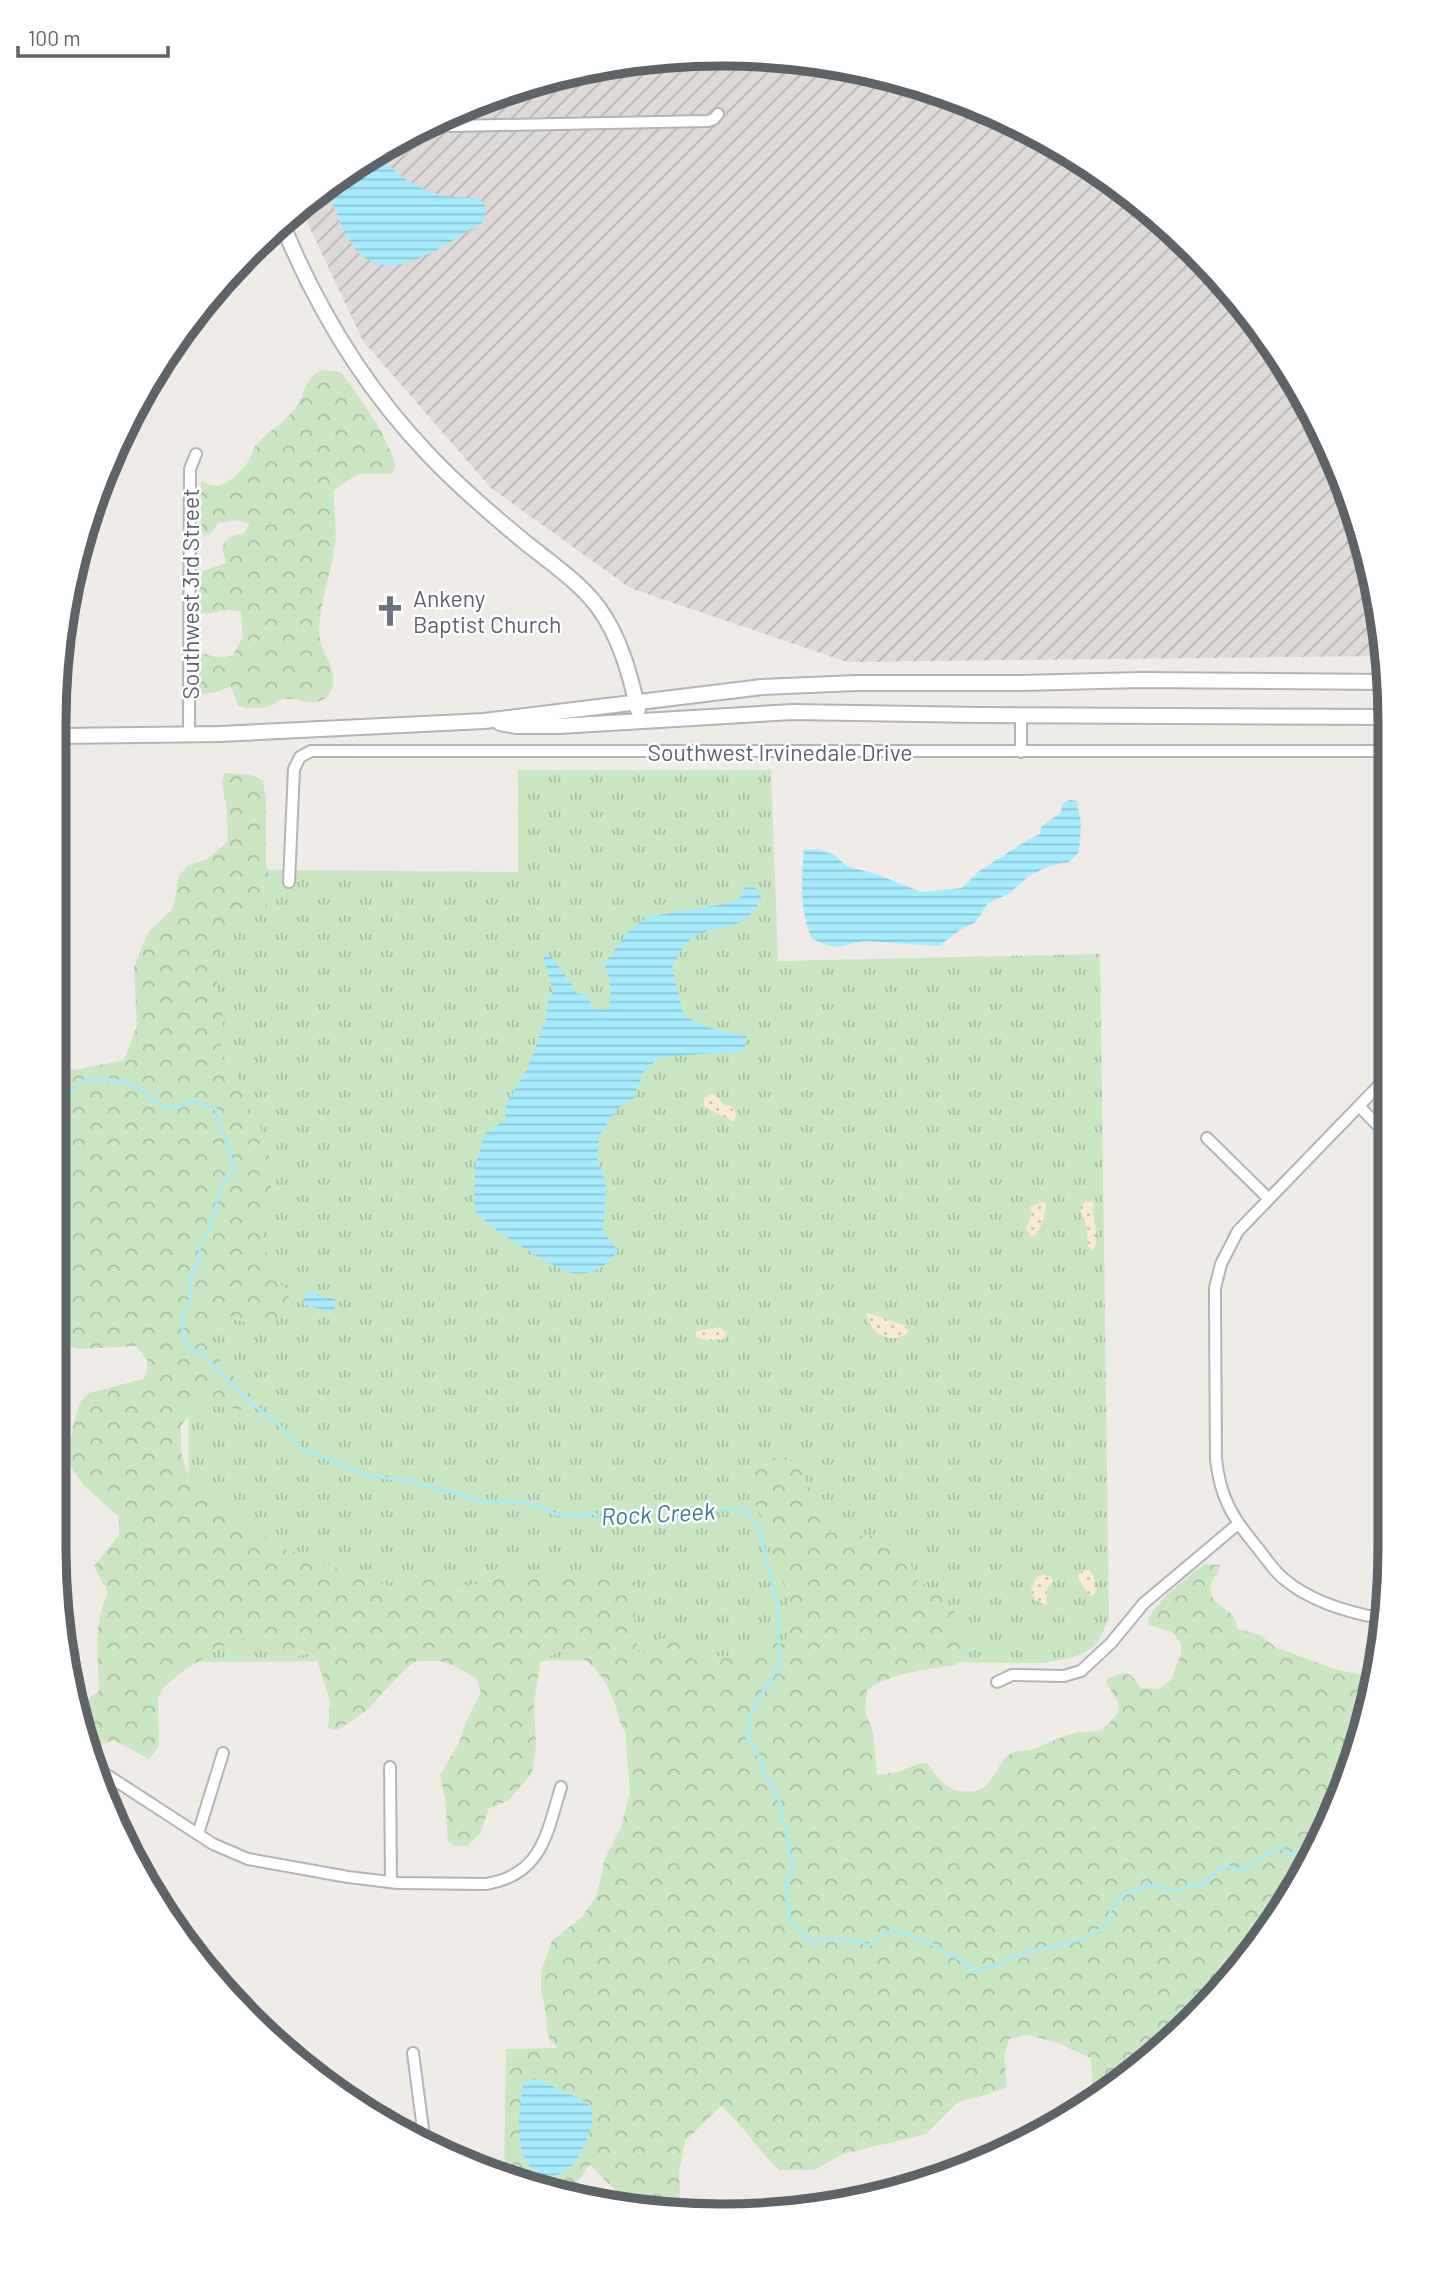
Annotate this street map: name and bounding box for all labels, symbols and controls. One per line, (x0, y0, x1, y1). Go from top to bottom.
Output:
scale bar (18, 14, 168, 58)
text: 100 m (28, 25, 81, 50)
street label: Southwest 3rd Street (176, 488, 204, 700)
place label: Ankeny Baptist Church (413, 584, 561, 638)
church icon: Ankeny Baptist Church (373, 594, 407, 628)
street label: Southwest Irvinedale Drive (647, 738, 913, 766)
water label: Rock Creek (600, 1496, 716, 1530)

